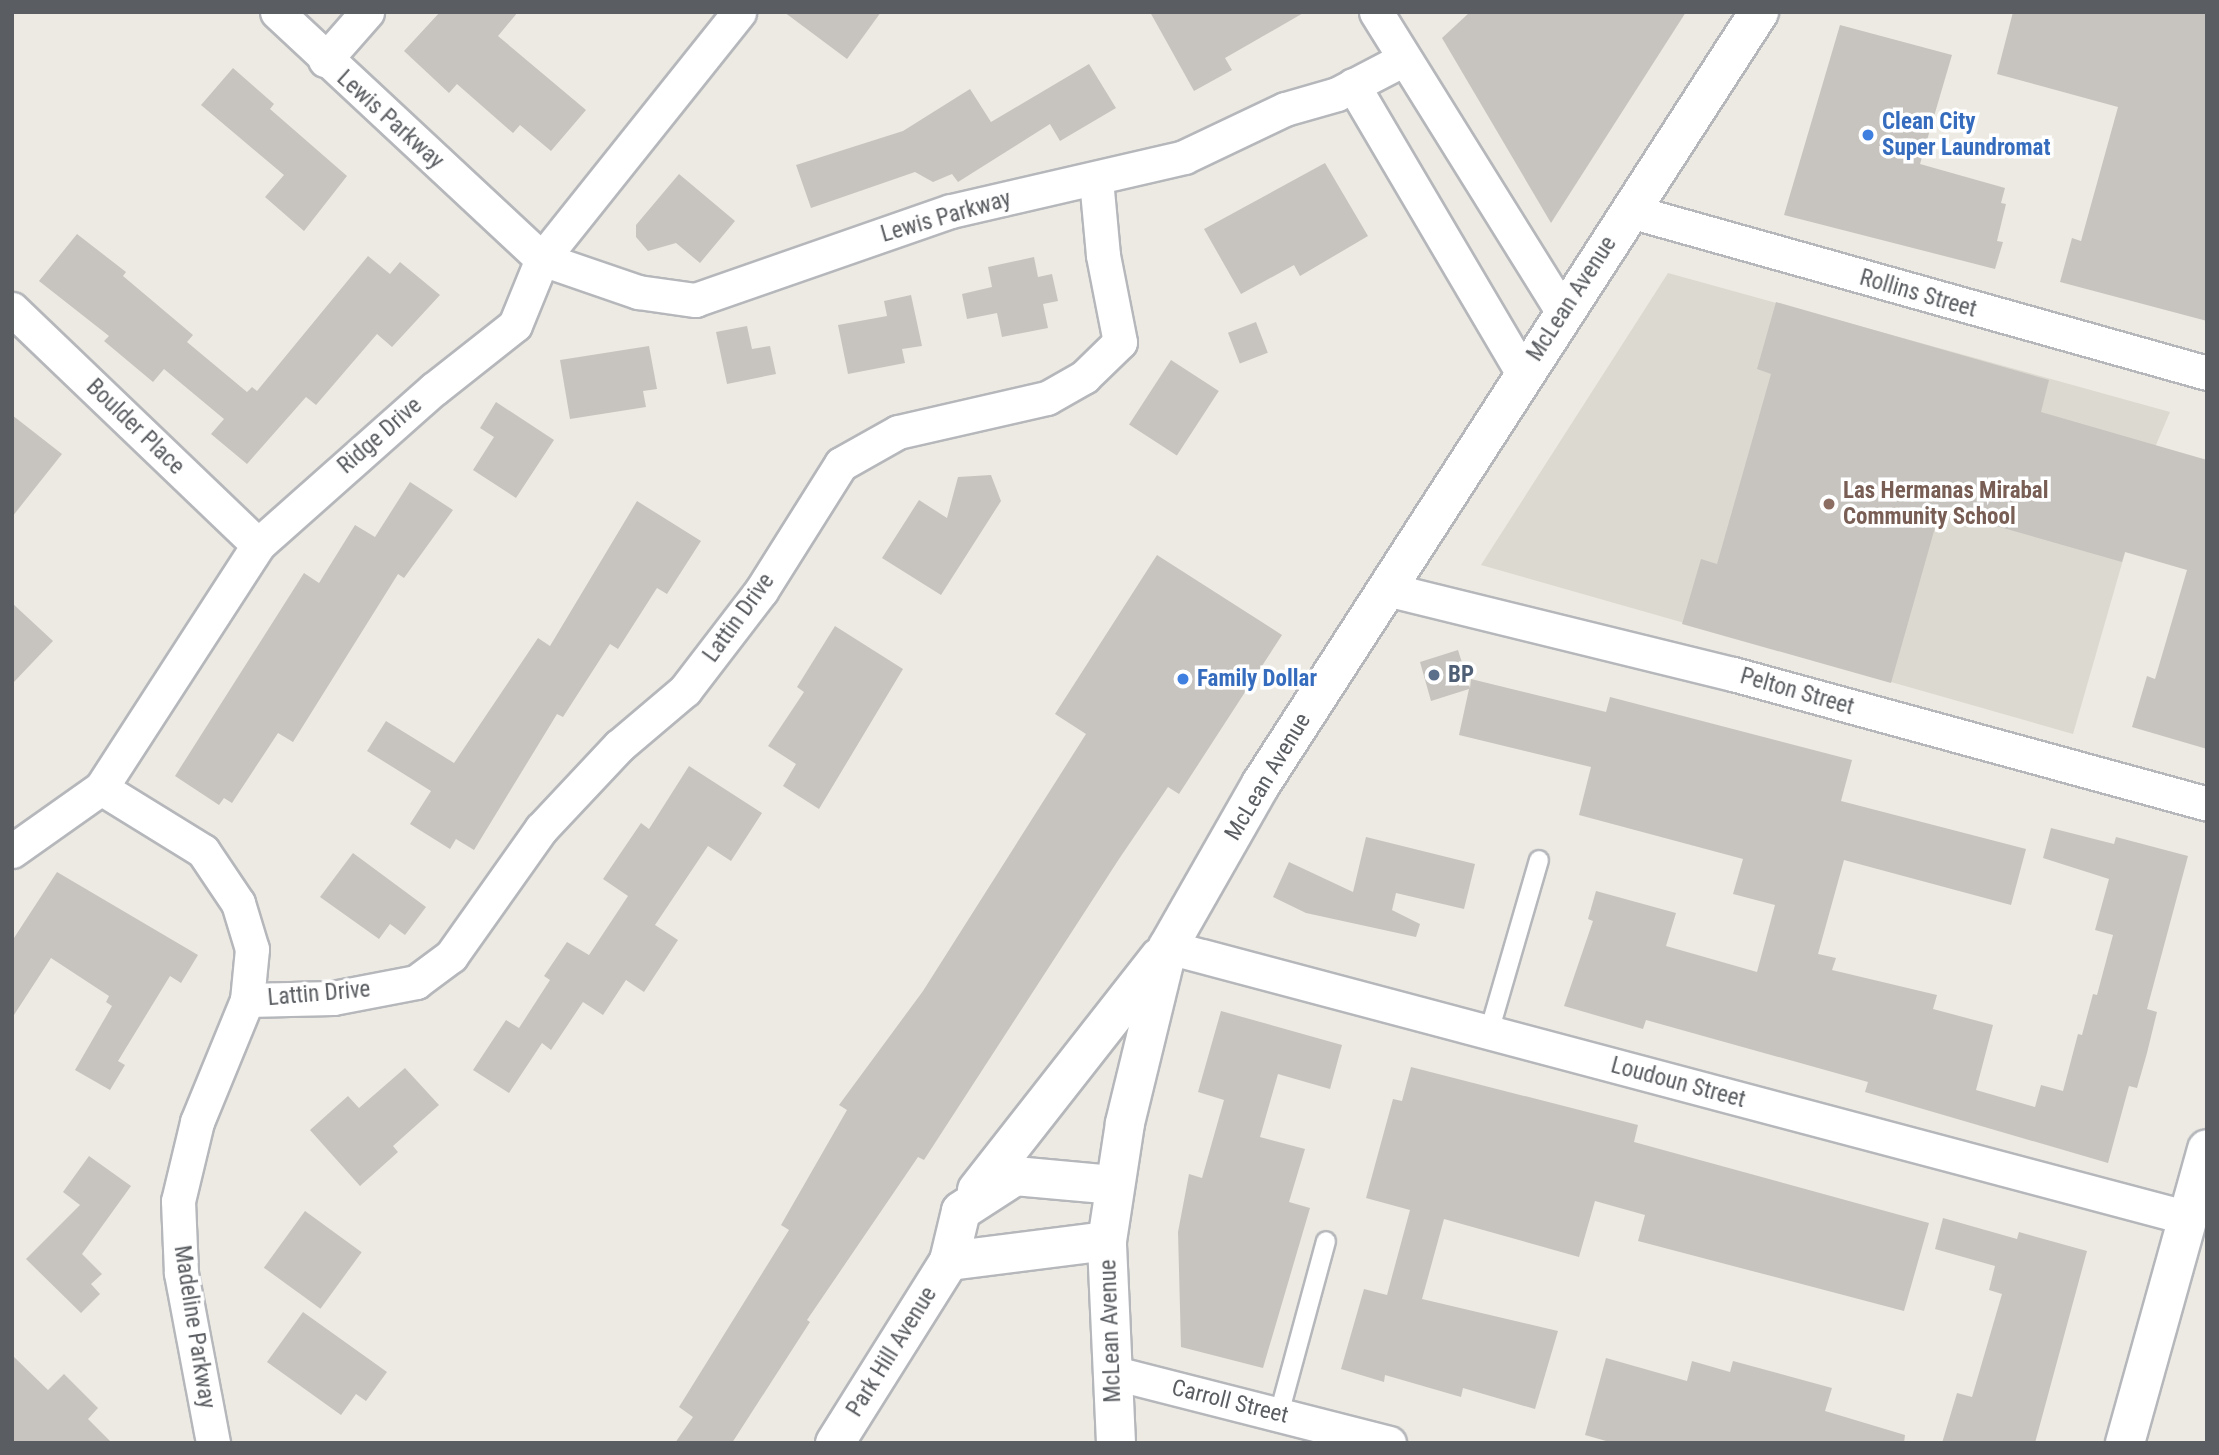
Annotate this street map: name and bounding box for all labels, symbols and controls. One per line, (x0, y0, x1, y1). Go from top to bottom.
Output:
street label: Lewis Parkway (331, 65, 449, 175)
place label: Clean City Super Laundromat (1882, 108, 2051, 162)
marker: Clean City Super Laundromat (1860, 127, 1876, 143)
street label: Lewis Parkway (878, 185, 1014, 249)
street label: McLean Avenue (1521, 231, 1623, 367)
street label: Rollins Street (1856, 264, 1980, 324)
street label: Boulder Place (80, 374, 190, 480)
street label: Ridge Drive (332, 392, 428, 480)
place label: Las Hermanas Mirabal Community School (1843, 477, 2048, 531)
marker: Las Hermanas Mirabal Community School (1821, 496, 1837, 512)
street label: Lattin Drive (698, 568, 780, 668)
place label: BP (1448, 661, 1474, 689)
street label: Pelton Street (1737, 663, 1857, 721)
place label: Family Dollar (1197, 665, 1317, 693)
marker: BP (1426, 667, 1442, 683)
marker: Family Dollar (1175, 671, 1191, 687)
street label: McLean Avenue (1219, 708, 1317, 846)
street label: Lattin Drive (266, 976, 372, 1012)
street label: Loudoun Street (1608, 1052, 1748, 1114)
street label: Madeline Parkway (167, 1243, 221, 1411)
street label: McLean Avenue (1095, 1259, 1127, 1403)
street label: Park Hill Avenue (841, 1282, 943, 1422)
street label: Carroll Street (1169, 1374, 1291, 1430)

